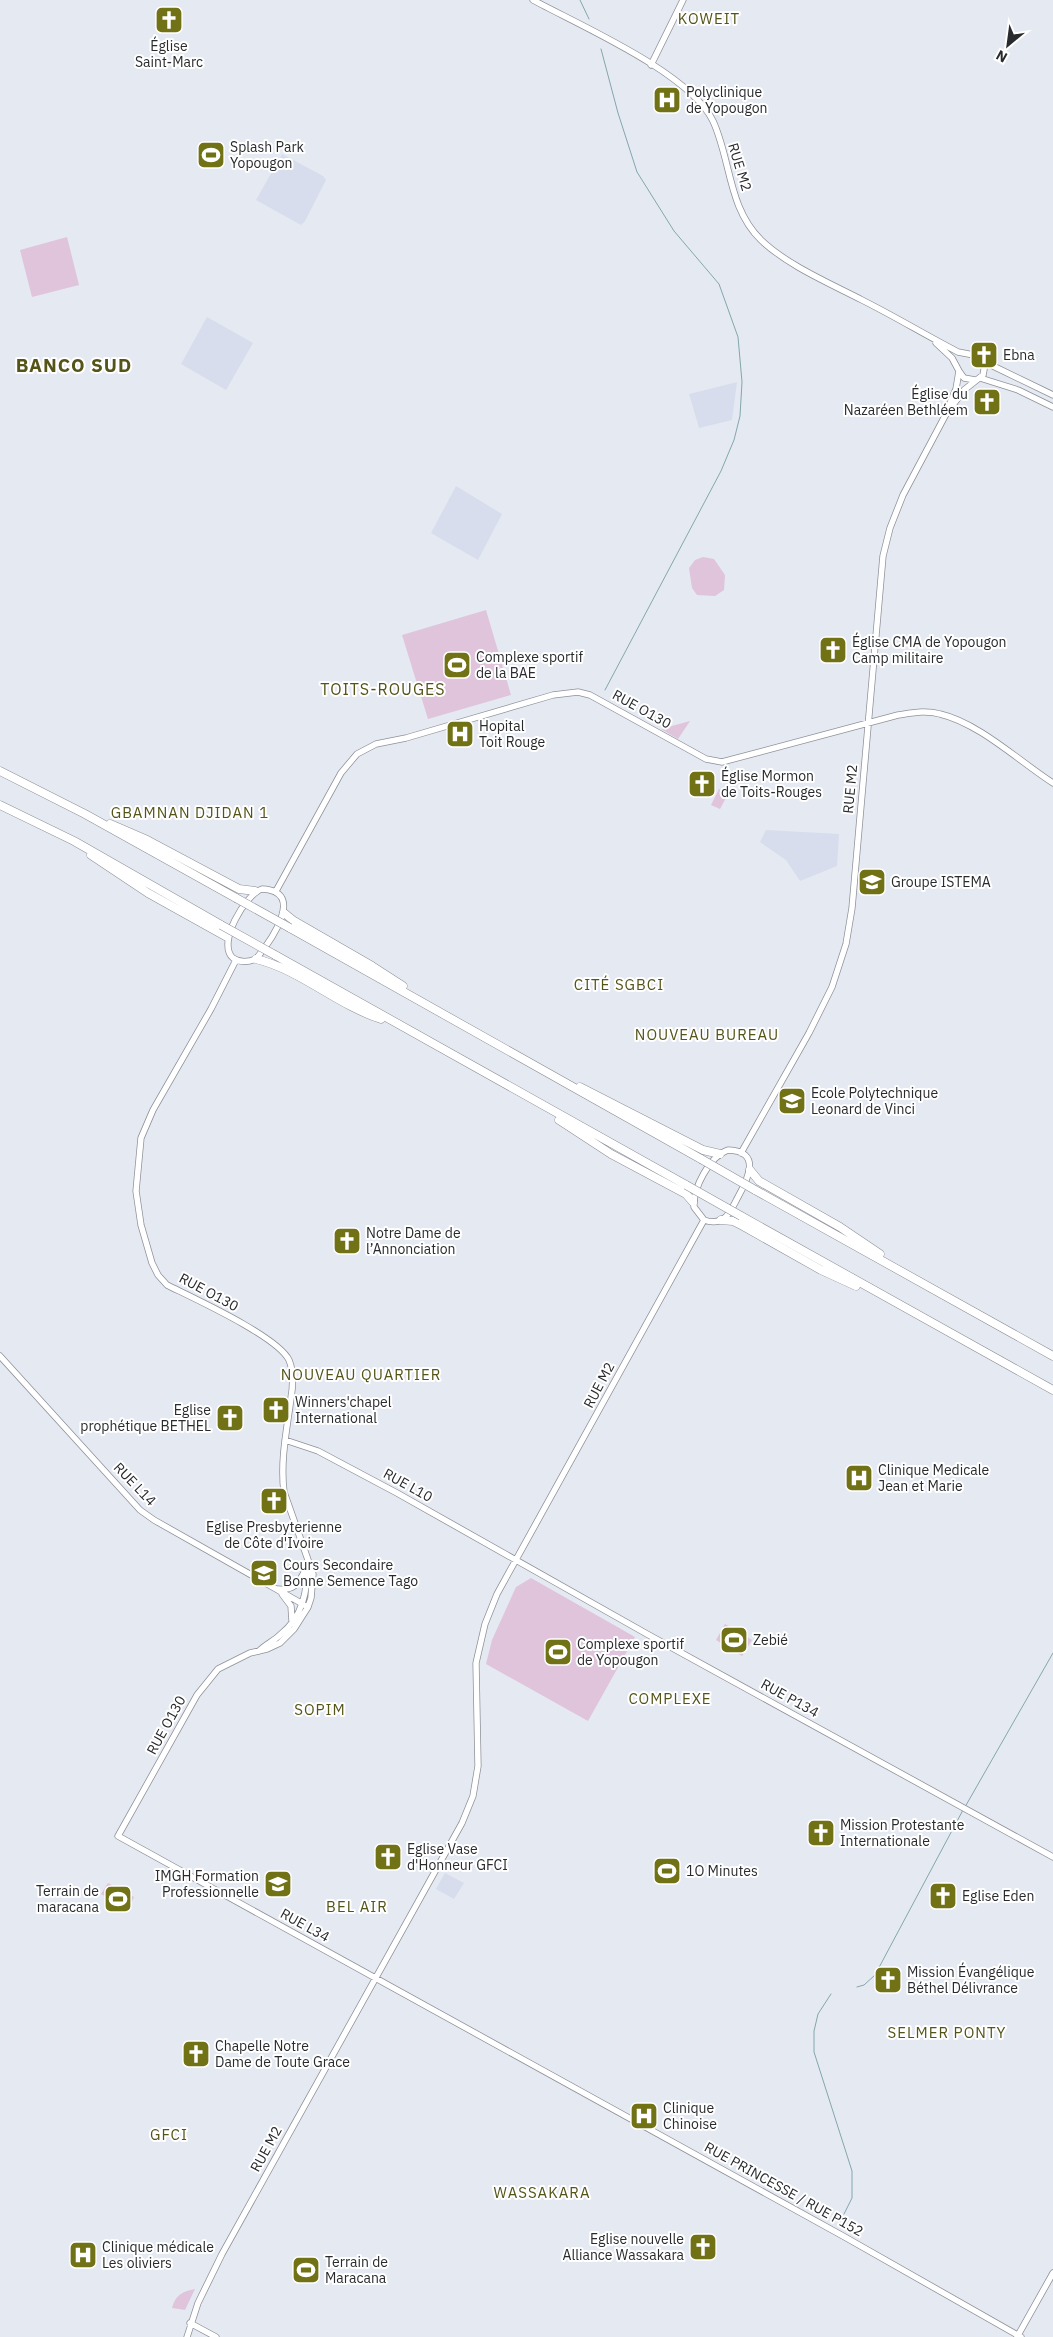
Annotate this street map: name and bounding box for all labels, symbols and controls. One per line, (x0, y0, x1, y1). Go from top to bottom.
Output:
church icon: Église Saint-Marc (154, 5, 184, 35)
district label: KOWEIT (678, 9, 740, 28)
north arrow (983, 20, 1033, 70)
place label: Église Saint-Marc (135, 36, 203, 71)
text: N (993, 46, 1010, 67)
place label: Polyclinique de Yopougon (686, 83, 768, 117)
hospital icon: Polyclinique de Yopougon (652, 85, 682, 115)
place label: Splash Park Yopougon (230, 138, 305, 172)
sports icon: Splash Park Yopougon (196, 140, 226, 170)
street label: RUE M2 (724, 141, 756, 193)
church icon: Ebna (969, 340, 999, 370)
place label: Ebna (1003, 346, 1035, 364)
district label: BANCO SUD (16, 353, 132, 377)
place label: Église du Nazaréen Bethléem (844, 384, 968, 419)
church icon: Église du Nazaréen Bethléem (972, 387, 1002, 417)
place label: Église CMA de Yopougon Camp militaire (852, 632, 1007, 667)
church icon: Église CMA de Yopougon Camp militaire (818, 635, 848, 665)
place label: Complexe sportif de la BAE (476, 648, 584, 682)
sports icon: Complexe sportif de la BAE (442, 650, 472, 680)
district label: TOITS-ROUGES (320, 679, 446, 699)
street label: RUE O130 (609, 685, 675, 733)
place label: Hopital Toit Rouge (479, 717, 546, 751)
hospital icon: Hopital Toit Rouge (445, 719, 475, 749)
street label: RUE M2 (839, 764, 861, 814)
place label: Église Mormon de Toits-Rouges (721, 766, 822, 801)
church icon: Église Mormon de Toits-Rouges (687, 769, 717, 799)
district label: GBAMNAN DJIDAN 1 (111, 803, 269, 822)
school or university icon: Groupe ISTEMA (857, 867, 887, 897)
place label: Groupe ISTEMA (891, 873, 991, 891)
district label: CITÉ SGBCI (574, 975, 664, 994)
district label: NOUVEAU BUREAU (635, 1025, 779, 1044)
place label: Ecole Polytechnique Leonard de Vinci (811, 1084, 938, 1118)
school or university icon: Ecole Polytechnique Leonard de Vinci (777, 1086, 807, 1116)
place label: Notre Dame de l’Annonciation (366, 1224, 461, 1258)
church icon: Notre Dame de l’Annonciation (332, 1226, 362, 1256)
street label: RUE O130 (176, 1269, 242, 1315)
street label: RUE M2 (579, 1359, 619, 1411)
district label: NOUVEAU QUARTIER (281, 1365, 441, 1384)
place label: Winners'chapel International (295, 1393, 392, 1427)
church icon: Winners'chapel International (261, 1395, 291, 1425)
place label: Eglise prophétique BETHEL (80, 1401, 211, 1435)
church icon: Eglise prophétique BETHEL (215, 1403, 245, 1433)
street label: RUE L14 (110, 1458, 160, 1510)
place label: Clinique Medicale Jean et Marie (878, 1461, 990, 1495)
hospital icon: Clinique Medicale Jean et Marie (844, 1463, 874, 1493)
street label: RUE L10 (380, 1464, 436, 1506)
church icon: Eglise Presbyterienne de Côte d'Ivoire (259, 1486, 289, 1516)
place label: Eglise Presbyterienne de Côte d'Ivoire (206, 1518, 342, 1552)
place label: Cours Secondaire Bonne Semence Tago (283, 1556, 418, 1590)
school or university icon: Cours Secondaire Bonne Semence Tago (249, 1558, 279, 1588)
sports icon: Zebié (719, 1625, 749, 1655)
place label: Zebié (753, 1631, 788, 1649)
place label: Complexe sportif de Yopougon (577, 1635, 685, 1669)
sports icon: Complexe sportif de Yopougon (543, 1637, 573, 1667)
street label: RUE P134 (758, 1675, 822, 1721)
district label: COMPLEXE (628, 1689, 712, 1708)
street label: RUE O130 (142, 1692, 190, 1758)
district label: SOPIM (294, 1700, 346, 1719)
place label: Mission Protestante Internationale (840, 1816, 965, 1850)
church icon: Mission Protestante Internationale (806, 1818, 836, 1848)
place label: Eglise Vase d'Honneur GFCI (407, 1840, 508, 1874)
church icon: Eglise Vase d'Honneur GFCI (373, 1842, 403, 1872)
sports icon: 1O Minutes (652, 1856, 682, 1886)
place label: 1O Minutes (686, 1862, 758, 1880)
place label: IMGH Formation Professionnelle (155, 1867, 259, 1901)
school or university icon: IMGH Formation Professionnelle (263, 1869, 293, 1899)
church icon: Eglise Eden (928, 1881, 958, 1911)
place label: Terrain de maracana (36, 1882, 100, 1916)
sports icon: Terrain de maracana (103, 1884, 133, 1914)
place label: Eglise Eden (962, 1887, 1034, 1905)
district label: BEL AIR (326, 1897, 388, 1916)
street label: RUE L34 (277, 1904, 333, 1946)
place label: Mission Évangélique Béthel Délivrance (907, 1962, 1035, 1997)
church icon: Mission Évangélique Béthel Délivrance (873, 1965, 903, 1995)
district label: SELMER PONTY (888, 2023, 1006, 2042)
place label: Chapelle Notre Dame de Toute Grace (215, 2037, 350, 2071)
church icon: Chapelle Notre Dame de Toute Grace (181, 2039, 211, 2069)
place label: Clinique Chinoise (663, 2099, 717, 2133)
hospital icon: Clinique Chinoise (629, 2101, 659, 2131)
street label: RUE M2 (246, 2123, 286, 2175)
district label: GFCI (150, 2125, 188, 2144)
street label: RUE PRINCESSE / RUE P152 (701, 2138, 867, 2240)
district label: WASSAKARA (493, 2183, 591, 2202)
place label: Eglise nouvelle Alliance Wassakara (562, 2230, 685, 2264)
church icon: Eglise nouvelle Alliance Wassakara (688, 2232, 718, 2262)
place label: Clinique médicale Les oliviers (102, 2238, 214, 2272)
hospital icon: Clinique médicale Les oliviers (68, 2240, 98, 2270)
place label: Terrain de Maracana (325, 2253, 388, 2287)
sports icon: Terrain de Maracana (291, 2255, 321, 2285)

